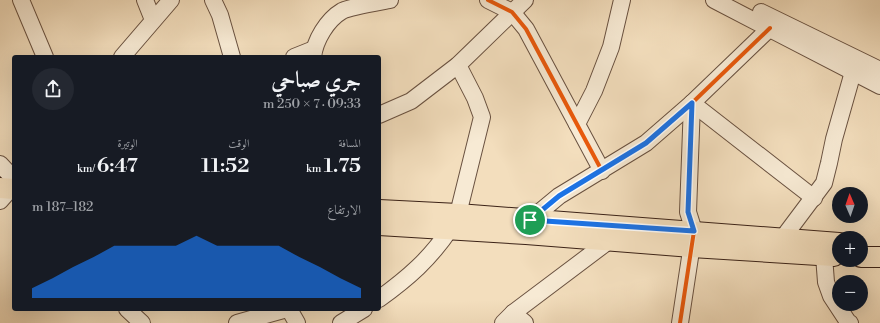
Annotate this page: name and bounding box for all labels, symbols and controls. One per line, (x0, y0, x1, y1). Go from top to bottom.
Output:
text: جري صباحي (271, 67, 361, 94)
button: share (32, 68, 74, 110)
text: 09:33 · 7 × 250 m (263, 96, 361, 112)
text: الوتيرة (117, 137, 138, 151)
text: الوقت (228, 137, 249, 151)
text: المسافة (339, 137, 361, 151)
text: 6:47 (97, 154, 138, 179)
text: 11:52 (201, 154, 249, 179)
text: 1.75 (324, 154, 361, 179)
text: /km (77, 162, 97, 176)
text: km (306, 162, 324, 176)
north arrow (832, 187, 868, 223)
map controls (832, 187, 868, 311)
text: 182–187 m (32, 199, 94, 215)
text: الارتفاع (327, 202, 361, 218)
pin (513, 203, 547, 237)
icon: arrive (519, 209, 541, 231)
button: + (832, 231, 868, 267)
button: − (832, 275, 868, 311)

